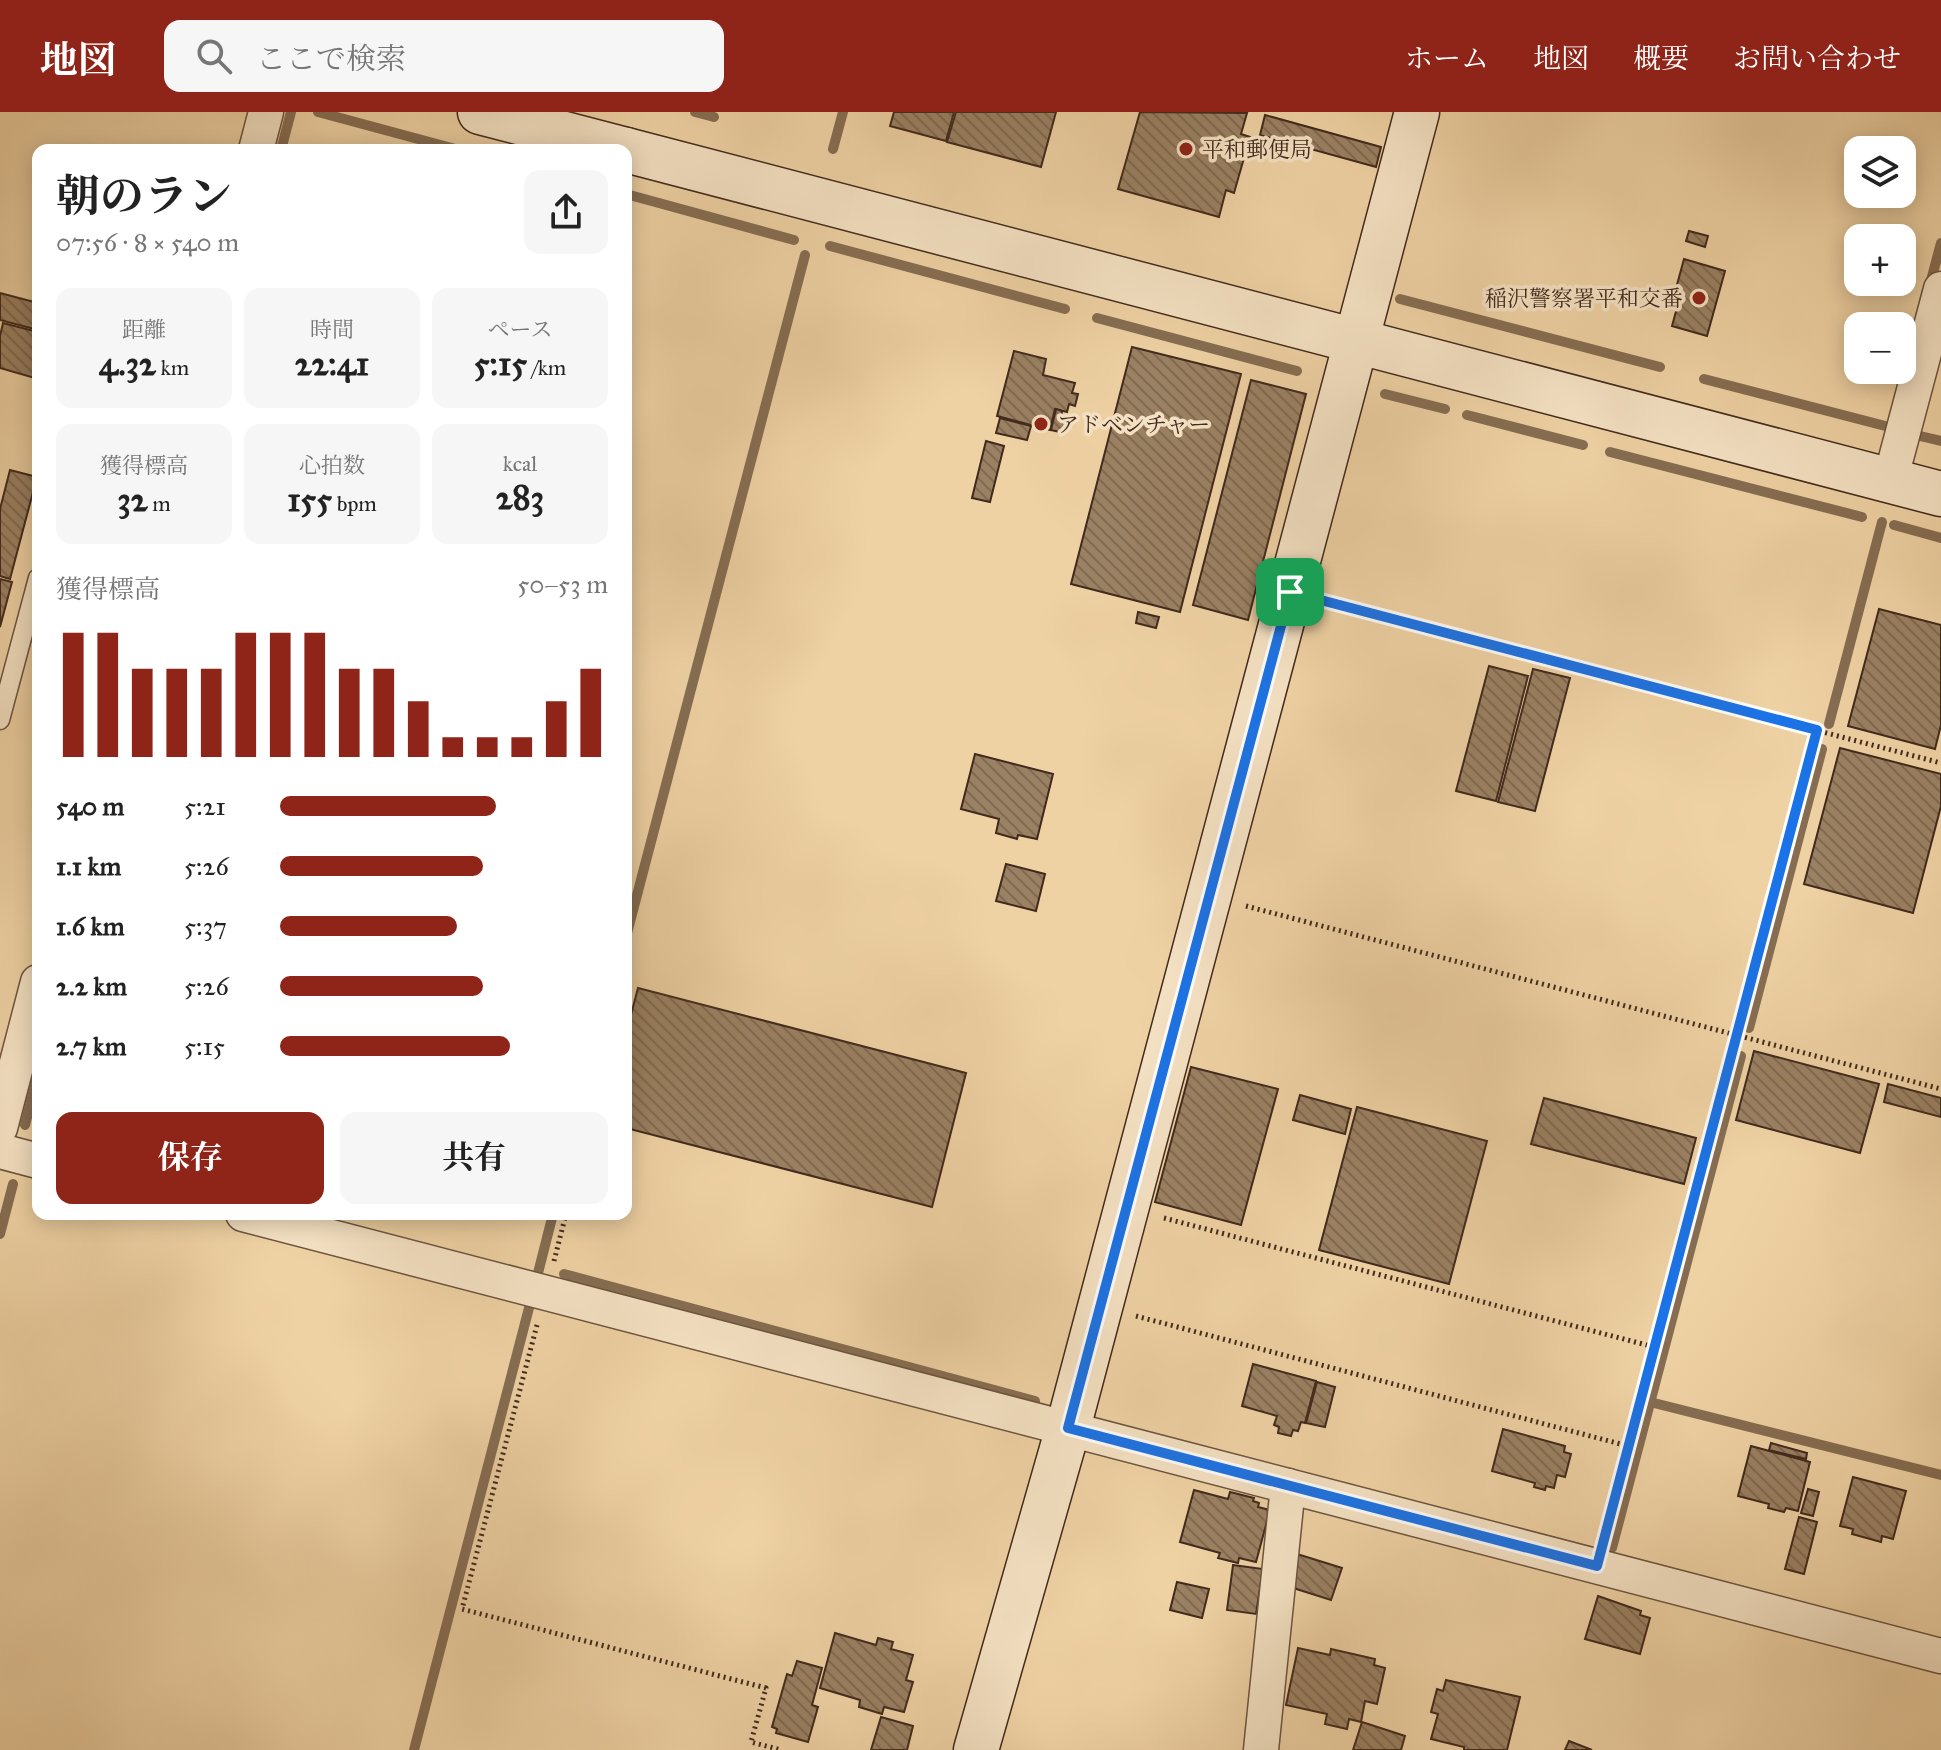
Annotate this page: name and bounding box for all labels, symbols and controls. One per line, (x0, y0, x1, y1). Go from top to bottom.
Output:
search box (164, 20, 724, 92)
icon: search (192, 34, 236, 78)
text: 地図 (40, 37, 116, 83)
text: ここで検索 (256, 41, 406, 77)
text: ホーム (1405, 41, 1489, 76)
text: 地図 (1533, 41, 1589, 76)
text: 概要 (1633, 41, 1689, 76)
text: お問い合わせ (1733, 41, 1901, 76)
place label: 平和郵便局 (1202, 136, 1312, 163)
map controls (1844, 136, 1916, 384)
button: layers (1844, 136, 1916, 208)
marker: 平和郵便局 (1177, 140, 1195, 158)
text: 朝のラン (56, 169, 232, 223)
button: share (524, 170, 608, 254)
button: + (1844, 224, 1916, 296)
text: 07:56 · 8 × 540 m (56, 226, 239, 258)
place label: 稲沢警察署平和交番 (1485, 285, 1683, 312)
marker: 稲沢警察署平和交番 (1690, 289, 1708, 307)
button: − (1844, 312, 1916, 384)
text: 距離 (122, 316, 166, 343)
text: 時間 (310, 316, 354, 343)
text: ペース (488, 316, 552, 343)
text: 4.32 (99, 343, 156, 384)
text: 22:41 (295, 343, 369, 384)
text: 5:15 (474, 343, 527, 384)
text: km (156, 354, 189, 381)
text: /km (527, 354, 566, 381)
place label: アドベンチャー (1057, 411, 1210, 438)
marker: アドベンチャー (1032, 415, 1050, 433)
text: kcal (503, 450, 537, 477)
text: 獲得標高 (100, 452, 188, 479)
text: 心拍数 (299, 452, 365, 479)
text: 283 (496, 477, 544, 518)
text: 32 (117, 479, 148, 520)
text: 155 (287, 479, 332, 520)
text: m (148, 490, 171, 517)
text: bpm (332, 490, 377, 517)
pin (1256, 558, 1324, 626)
text: 50–53 m (517, 568, 608, 600)
icon: arrive (1268, 570, 1312, 614)
text: 獲得標高 (56, 573, 160, 605)
text: 540 m (56, 790, 124, 822)
text: 5:21 (184, 790, 226, 822)
text: 1.1 km (56, 850, 121, 882)
text: 5:26 (184, 850, 229, 882)
text: 1.6 km (56, 910, 125, 942)
text: 5:37 (184, 910, 227, 942)
text: 2.2 km (56, 970, 127, 1002)
text: 5:26 (184, 970, 229, 1002)
text: 2.7 km (56, 1030, 127, 1062)
text: 5:15 (184, 1030, 225, 1062)
button: 保存 (56, 1112, 324, 1204)
button: 共有 (340, 1112, 608, 1204)

